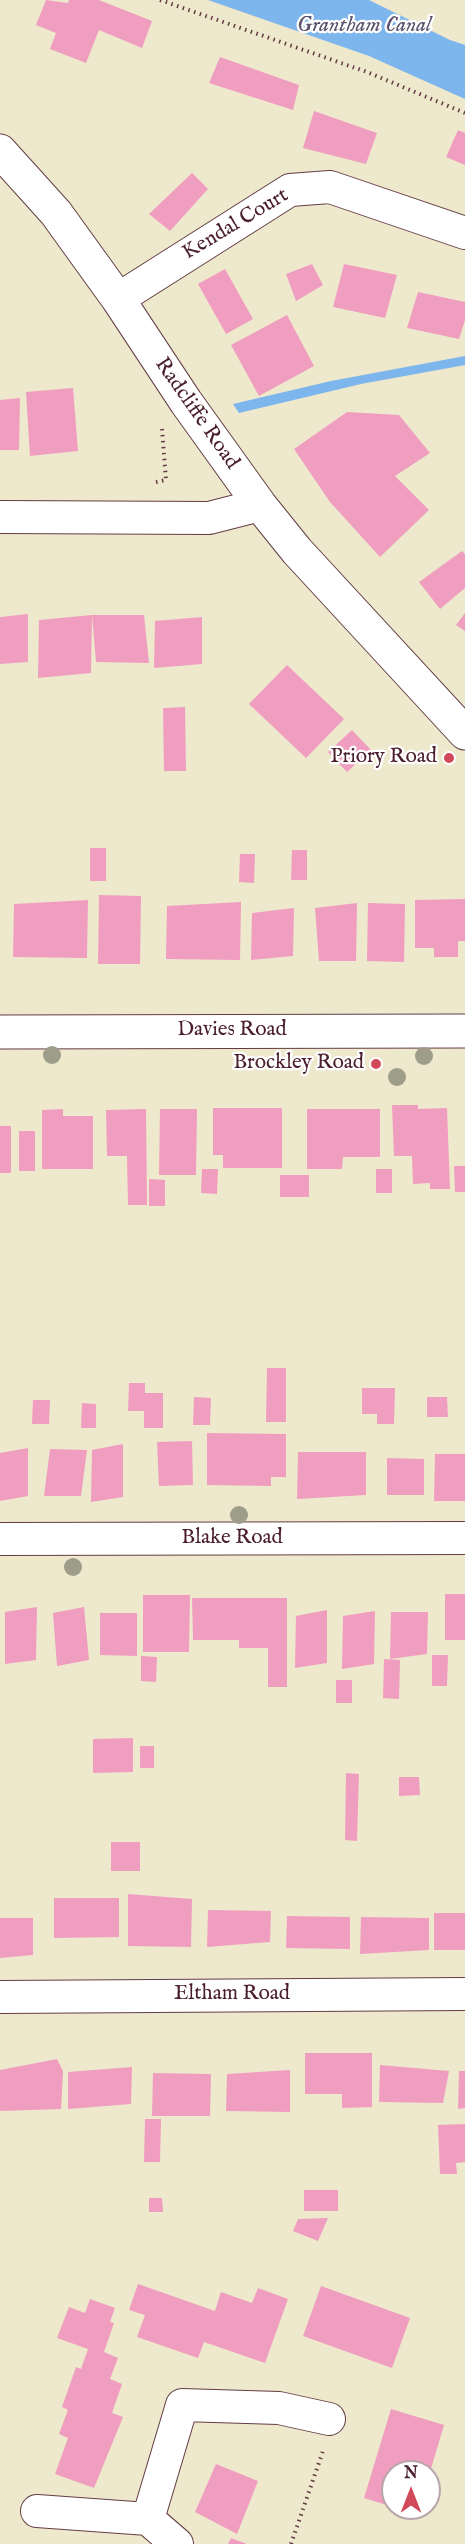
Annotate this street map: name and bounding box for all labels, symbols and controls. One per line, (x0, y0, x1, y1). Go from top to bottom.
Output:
water label: Grantham Canal (297, 13, 431, 39)
street label: Kendal Court (179, 184, 293, 266)
street label: Radcliffe Road (148, 353, 244, 475)
place label: Priory Road (330, 745, 437, 771)
marker: Priory Road (442, 751, 456, 765)
street label: Davies Road (177, 1018, 287, 1044)
place label: Brockley Road (233, 1051, 364, 1077)
marker: Brockley Road (369, 1057, 383, 1071)
street label: Blake Road (181, 1526, 283, 1552)
street label: Eltham Road (174, 1982, 290, 2008)
north arrow (381, 2460, 441, 2520)
text: N (404, 2464, 418, 2484)

